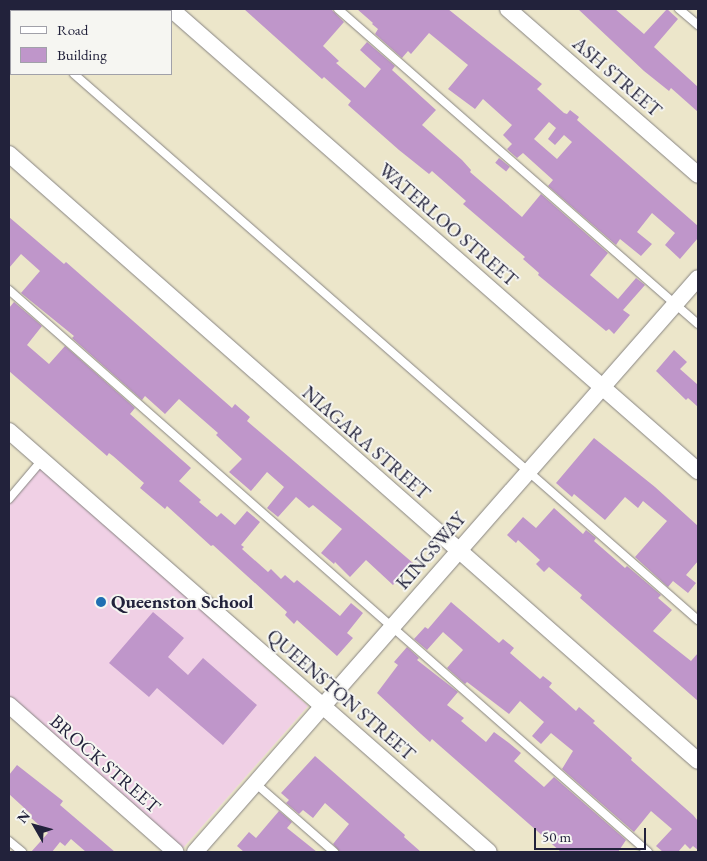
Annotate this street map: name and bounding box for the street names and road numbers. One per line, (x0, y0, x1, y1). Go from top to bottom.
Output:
street label: ASH STREET (568, 32, 666, 122)
street label: WATERLOO STREET (374, 159, 522, 291)
street label: NIAGARA STREET (298, 381, 434, 505)
street label: KINGSWAY (391, 508, 471, 594)
street label: QUEENSTON STREET (262, 624, 420, 766)
street label: BROCK STREET (45, 710, 165, 818)

